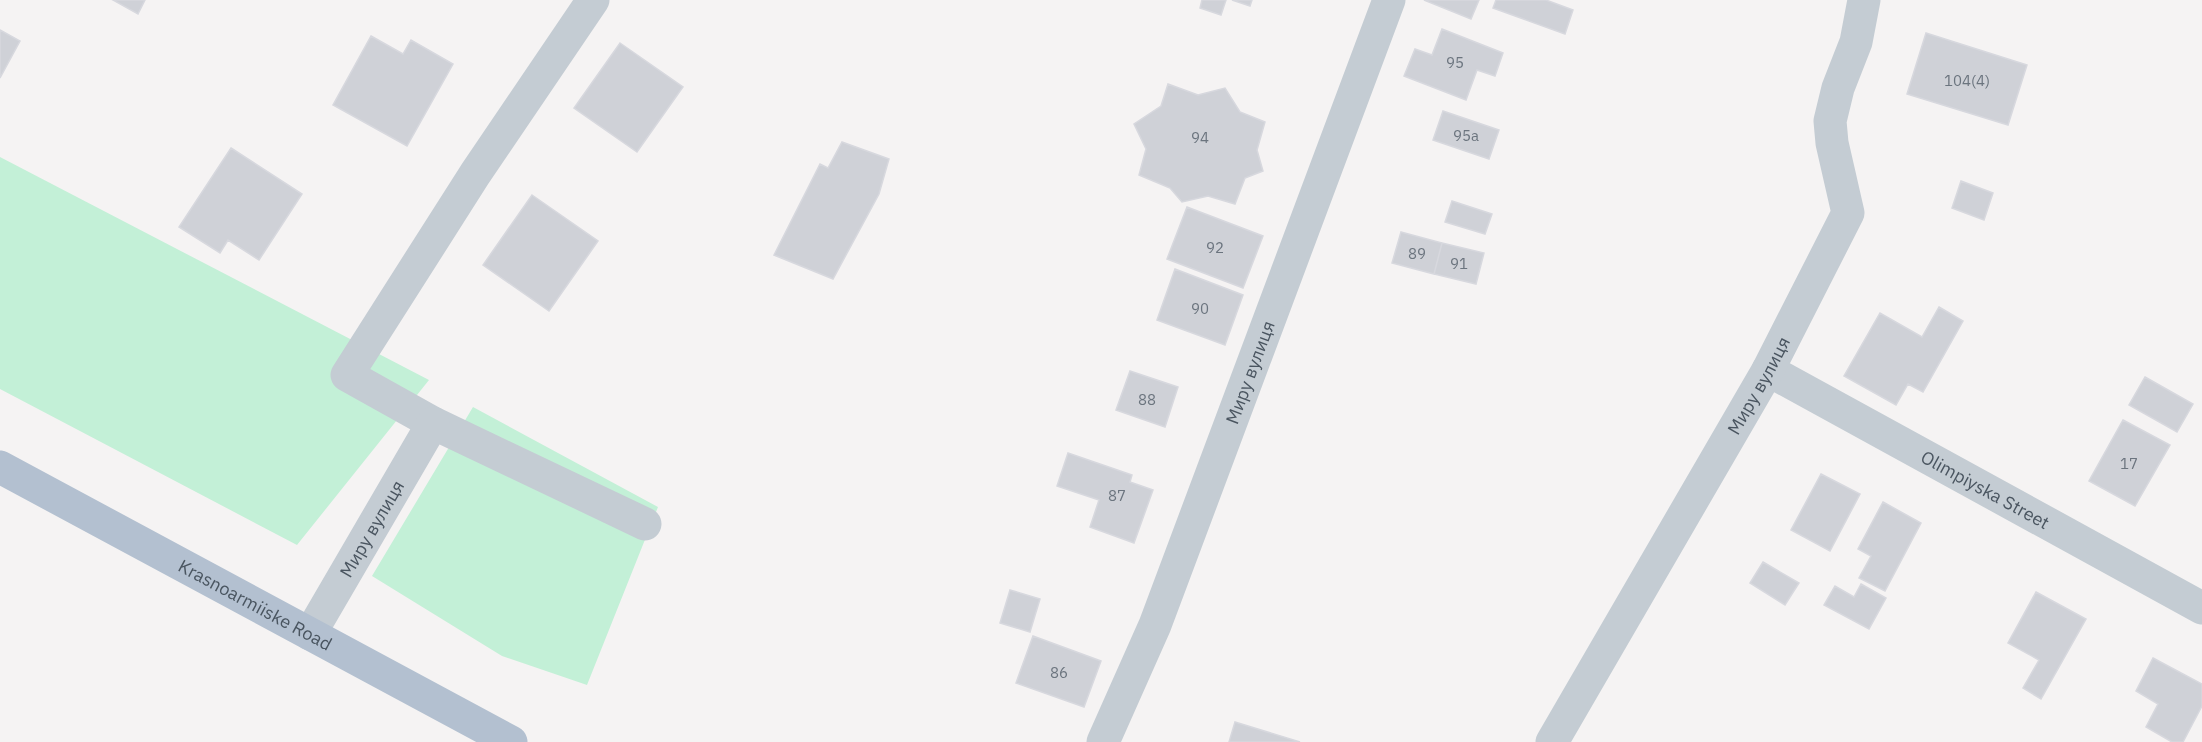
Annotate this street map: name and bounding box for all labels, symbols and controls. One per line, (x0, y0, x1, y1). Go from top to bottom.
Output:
house number: 95 (1446, 53, 1464, 72)
house number: 104(4) (1944, 71, 1990, 90)
house number: 95а (1453, 126, 1479, 145)
house number: 94 (1191, 128, 1209, 147)
house number: 92 (1206, 238, 1224, 257)
house number: 89 (1408, 244, 1426, 263)
house number: 91 (1450, 254, 1468, 273)
house number: 90 (1191, 299, 1209, 318)
street label: Миру вулиця (1220, 317, 1279, 427)
street label: Миру вулиця (1722, 333, 1795, 438)
house number: 88 (1138, 390, 1156, 409)
street label: Olimpiyska Street (1917, 445, 2054, 534)
house number: 17 (2120, 454, 2138, 473)
street label: Миру вулиця (334, 476, 409, 581)
house number: 87 (1108, 486, 1126, 505)
street label: Krasnoarmiiske Road (175, 554, 336, 655)
house number: 86 (1050, 663, 1068, 682)

